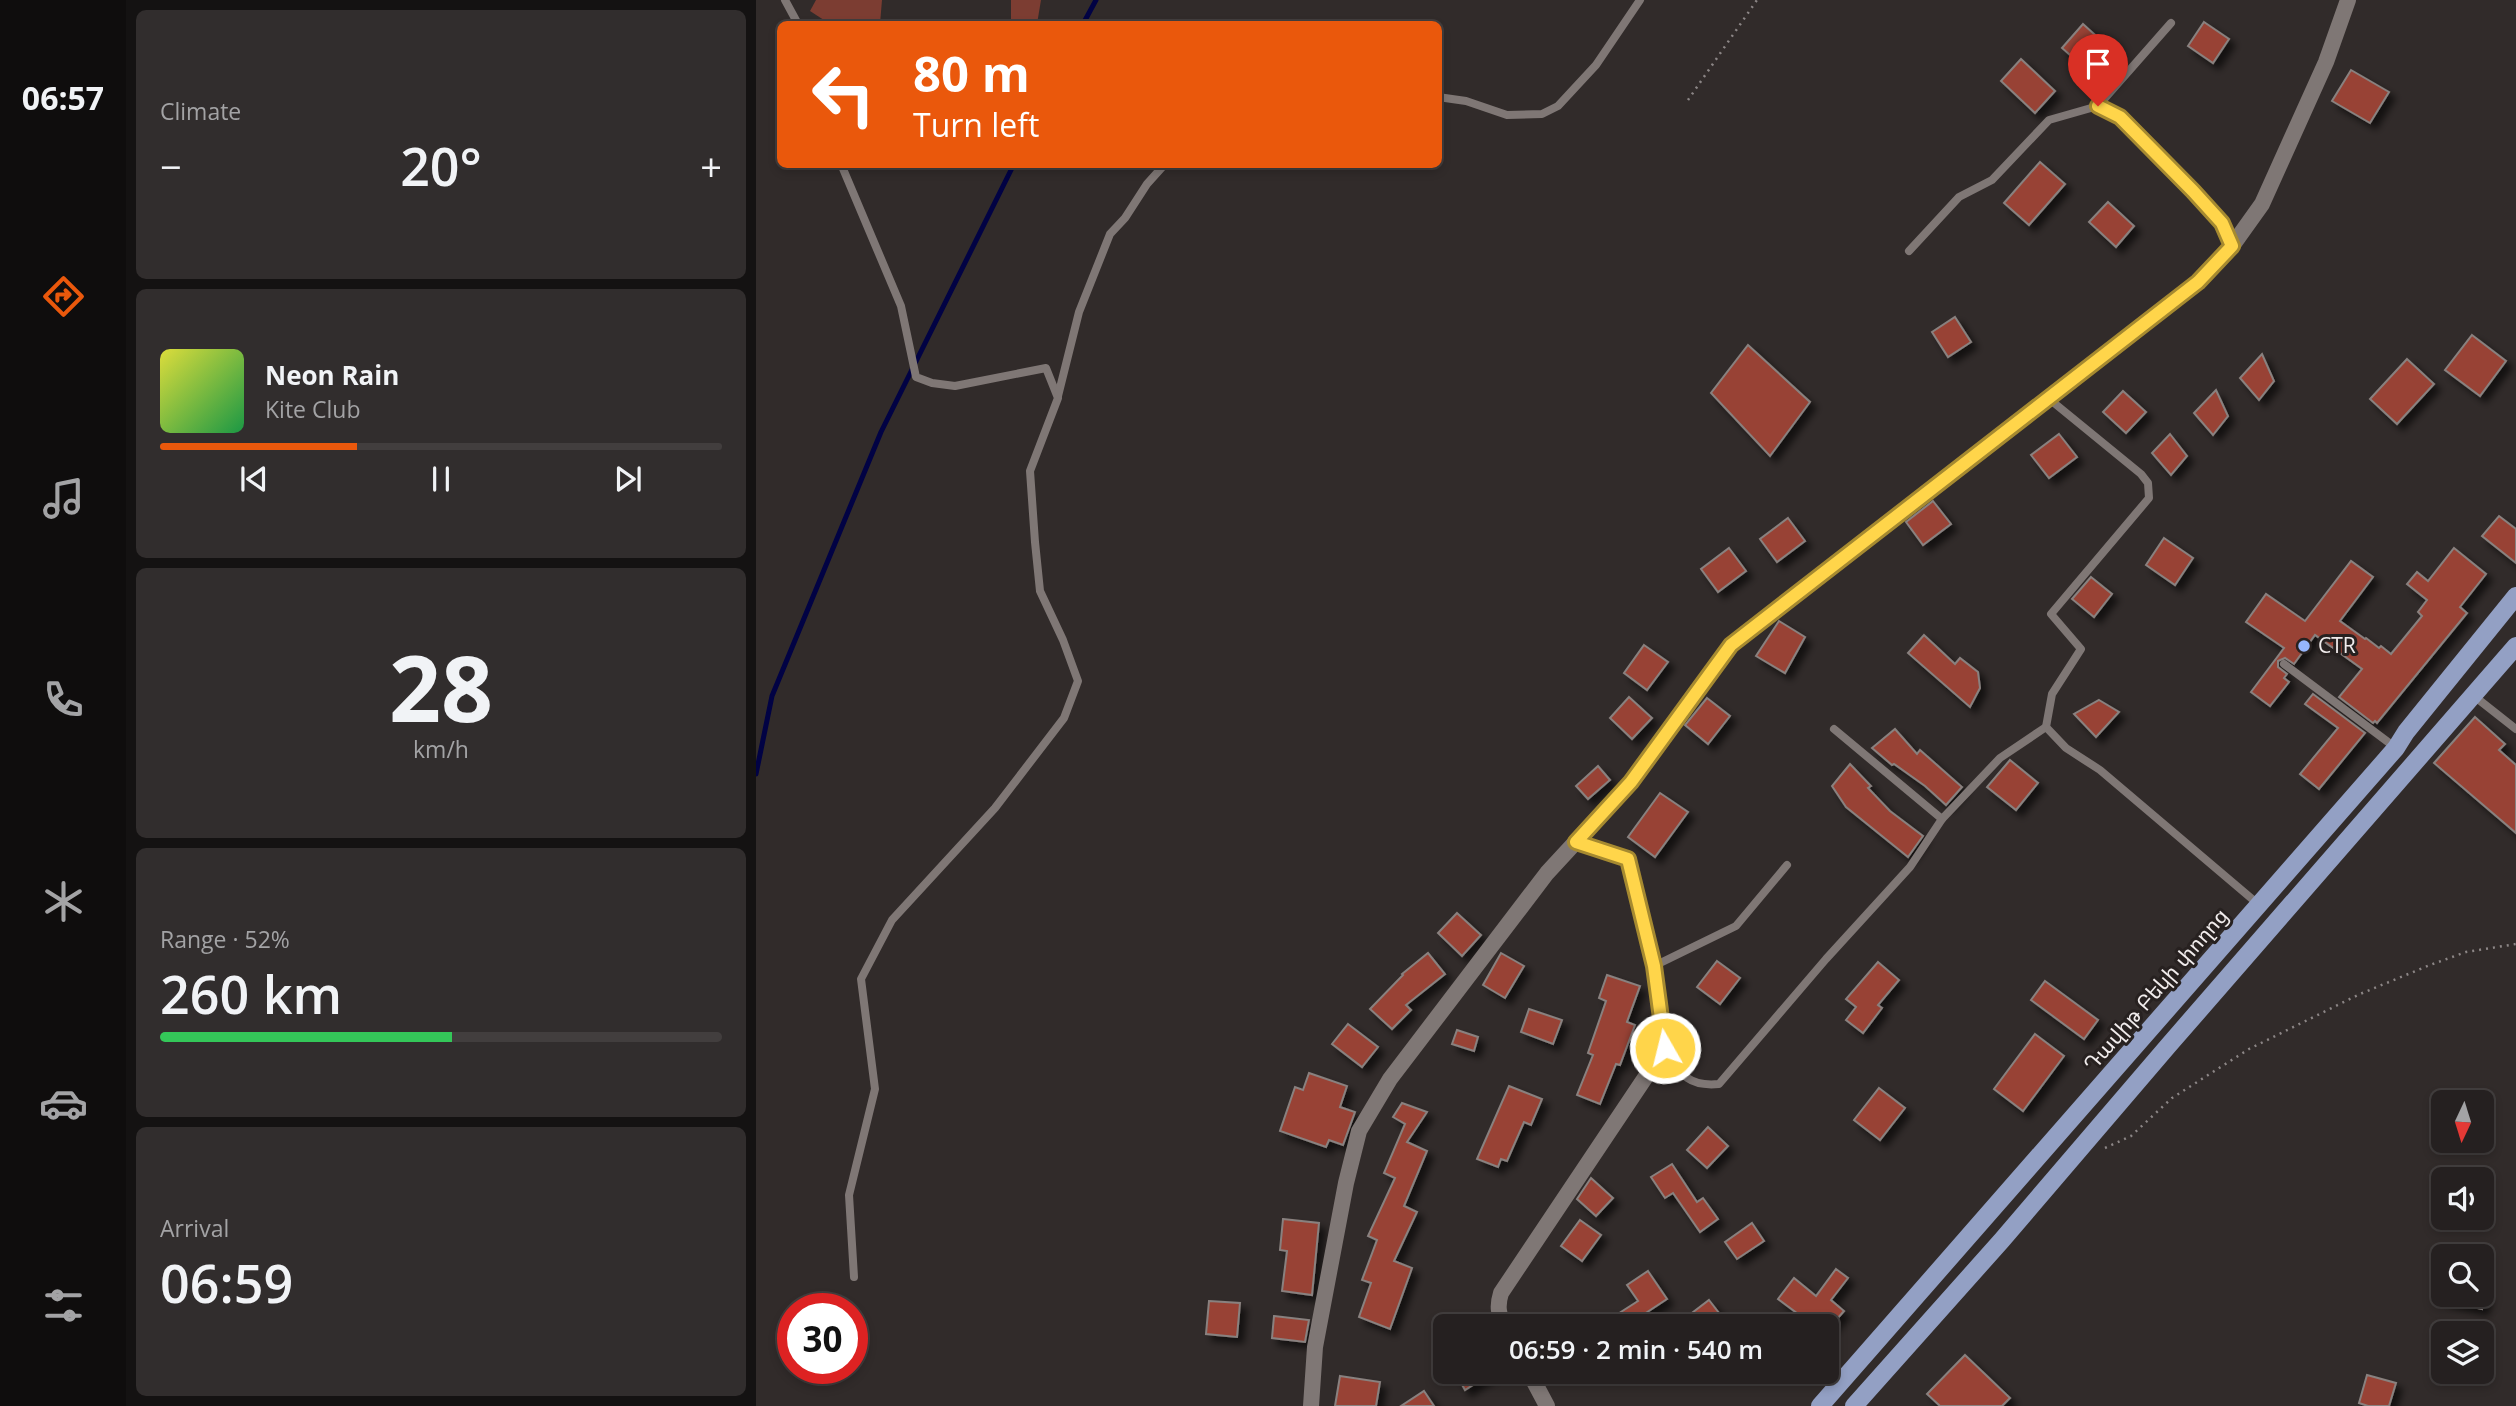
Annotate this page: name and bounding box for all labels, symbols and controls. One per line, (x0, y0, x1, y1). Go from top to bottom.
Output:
pin (2068, 34, 2128, 106)
text: 80 m (913, 40, 1030, 106)
icon: arrive (2079, 45, 2117, 83)
icon: left (798, 49, 889, 140)
text: 06:57 (22, 76, 104, 119)
text: Climate (160, 95, 241, 127)
text: Turn left (913, 103, 1039, 146)
text: 20° (400, 130, 482, 201)
text: − (160, 140, 182, 192)
text: + (700, 140, 722, 192)
icon: directions (39, 272, 88, 321)
text: Neon Rain (265, 357, 399, 393)
text: Kite Club (265, 393, 360, 425)
icon: previous (235, 460, 273, 498)
icon: pause (422, 460, 460, 498)
icon: next (609, 460, 647, 498)
icon: music (39, 474, 88, 523)
text: 28 (389, 625, 493, 749)
place label: CTR (2318, 631, 2356, 659)
marker: CTR (2296, 638, 2312, 654)
icon: phone (39, 675, 88, 724)
text: km/h (413, 733, 469, 765)
icon: climate (39, 877, 88, 926)
street label: Դավիթ Բեկի փողոց (2077, 902, 2234, 1077)
text: Range · 52% (160, 923, 290, 955)
text: 260 km (160, 958, 342, 1029)
position arrow (1628, 1011, 1702, 1085)
icon: car (39, 1079, 88, 1128)
north arrow (2431, 1090, 2494, 1153)
map controls (2431, 1090, 2494, 1384)
button: sound (2431, 1167, 2494, 1230)
text: Arrival (160, 1212, 229, 1244)
button: search (2431, 1244, 2494, 1307)
text: 06:59 (160, 1247, 293, 1318)
icon: filters (39, 1281, 88, 1330)
speed limit sign: 30 (777, 1293, 868, 1384)
button: layers (2431, 1321, 2494, 1384)
text: 06:59 · 2 min · 540 m (1509, 1331, 1763, 1367)

